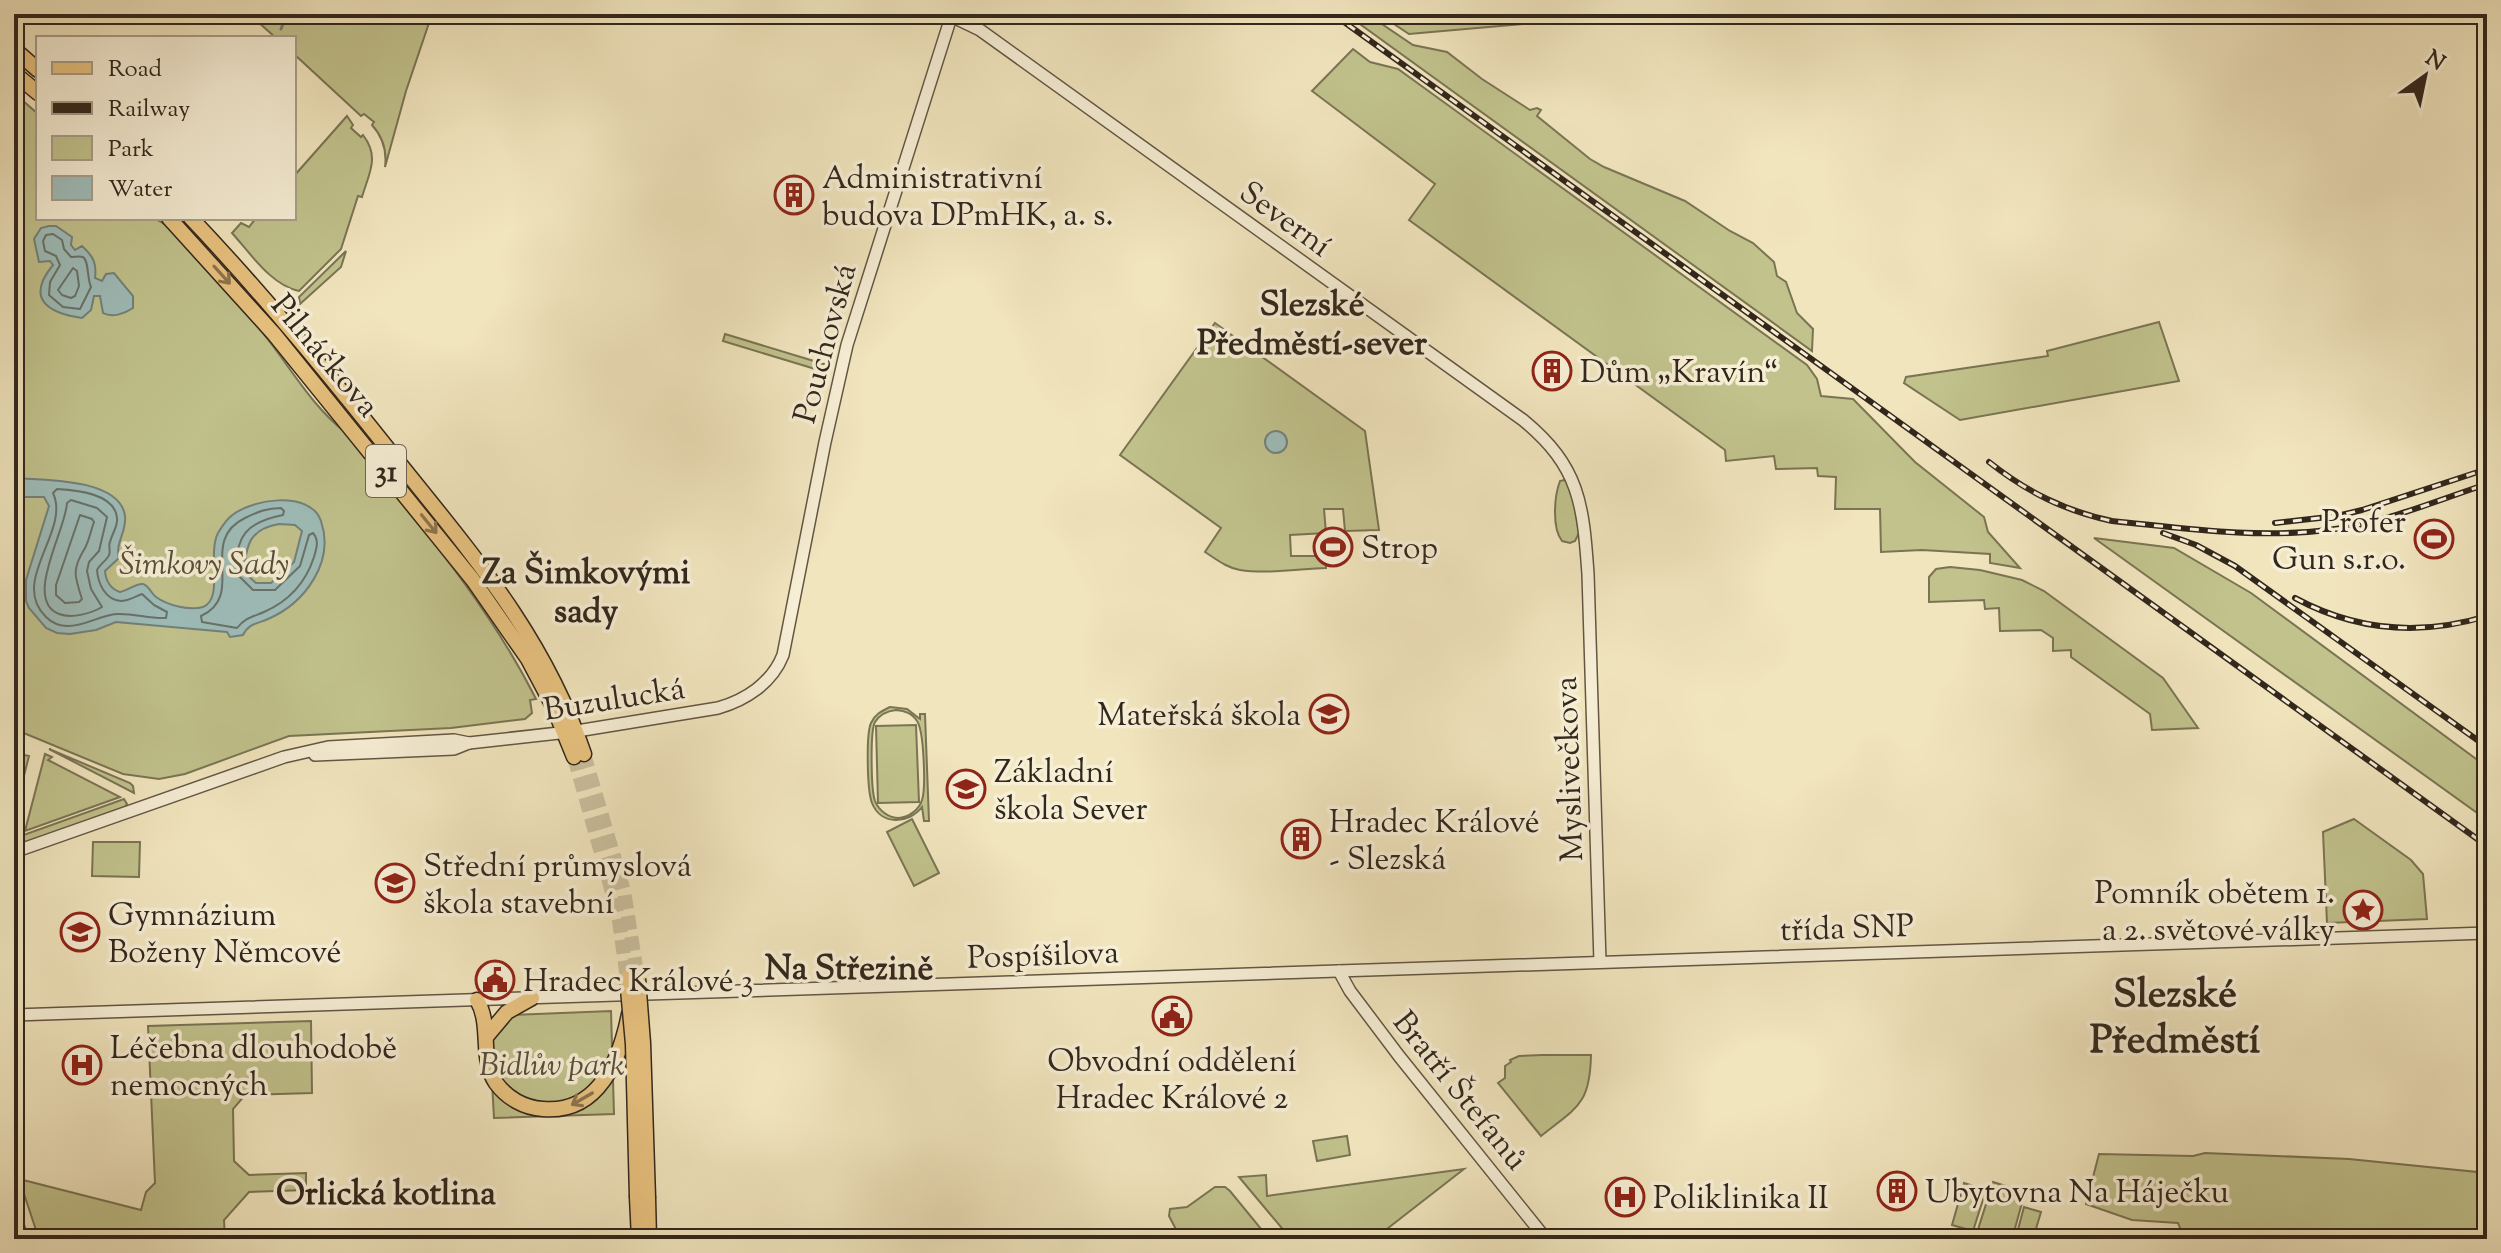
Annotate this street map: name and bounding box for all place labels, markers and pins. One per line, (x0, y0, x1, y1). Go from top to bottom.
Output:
place label: Administrativní budova DPmHK, a. s. (822, 157, 1114, 240)
building icon: Administrativní budova DPmHK, a. s. (773, 174, 815, 216)
building icon: Dům „Kravín“ (1531, 350, 1573, 392)
place label: Dům „Kravín“ (1580, 351, 1778, 397)
place label: Profer Gun s.r.o. (2272, 501, 2406, 584)
sports icon: Profer Gun s.r.o. (2413, 518, 2455, 560)
sports icon: Strop (1312, 526, 1354, 568)
place label: Strop (1361, 527, 1438, 573)
school or university icon: Mateřská škola (1308, 693, 1350, 735)
place label: Mateřská škola (1097, 694, 1301, 740)
place label: Základní škola Sever (994, 751, 1147, 834)
school or university icon: Základní škola Sever (945, 768, 987, 810)
place label: Hradec Králové - Slezská (1329, 801, 1540, 884)
building icon: Hradec Králové - Slezská (1280, 818, 1322, 860)
place label: Střední průmyslová škola stavební (423, 845, 692, 928)
school or university icon: Střední průmyslová škola stavební (374, 862, 416, 904)
place label: Pomník obětem 1. a 2. světové války (2095, 872, 2335, 955)
place icon: Pomník obětem 1. a 2. světové války (2342, 889, 2384, 931)
place label: Gymnázium Boženy Němcové (108, 894, 341, 977)
school or university icon: Gymnázium Boženy Němcové (59, 911, 101, 953)
public building icon: Hradec Králové 3 (474, 959, 516, 1001)
place label: Hradec Králové 3 (523, 960, 754, 1006)
public building icon: Obvodní oddělení Hradec Králové 2 (1151, 995, 1193, 1037)
place label: Léčebna dlouhodobě nemocných (110, 1027, 397, 1110)
place label: Obvodní oddělení Hradec Králové 2 (1047, 1040, 1297, 1123)
hospital icon: Léčebna dlouhodobě nemocných (61, 1044, 103, 1086)
building icon: Ubytovna Na Háječku (1876, 1170, 1918, 1212)
place label: Ubytovna Na Háječku (1925, 1171, 2229, 1217)
hospital icon: Poliklinika II (1604, 1176, 1646, 1218)
place label: Poliklinika II (1653, 1177, 1829, 1223)

